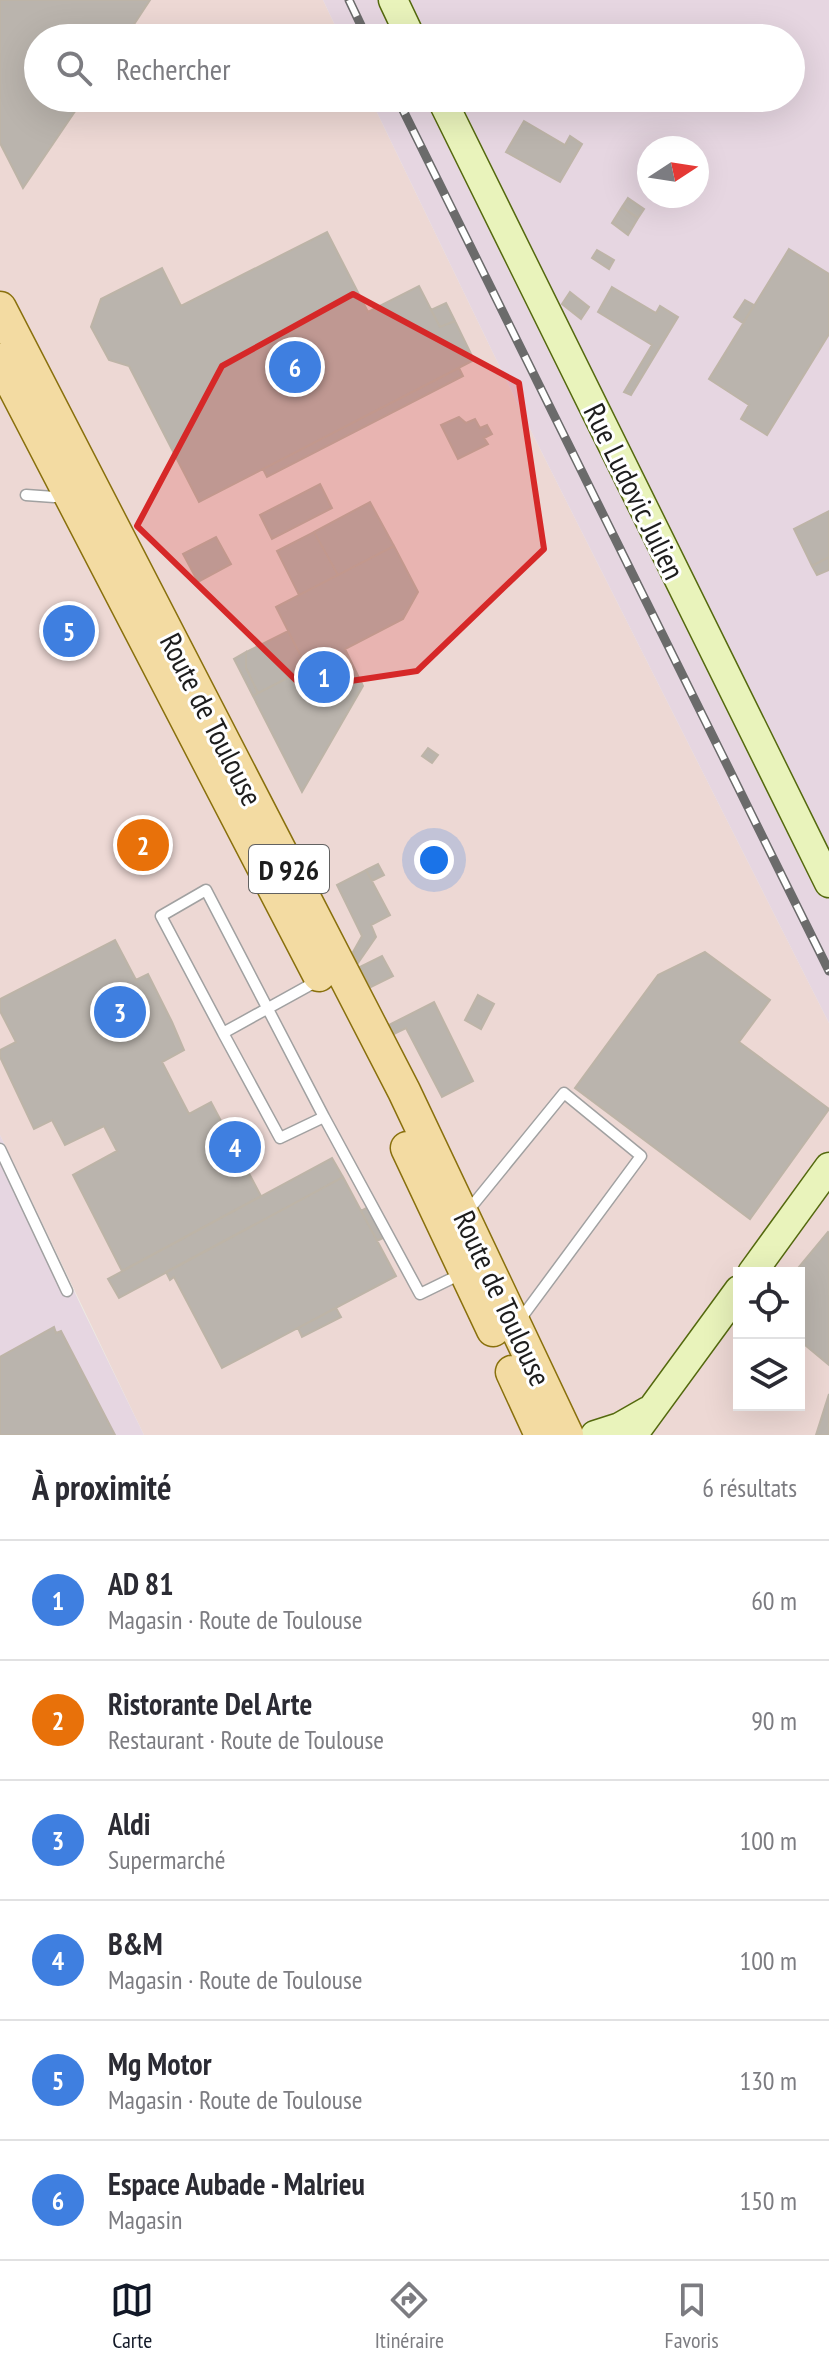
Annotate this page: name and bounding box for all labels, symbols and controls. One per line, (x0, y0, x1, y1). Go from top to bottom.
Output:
search box (24, 24, 805, 112)
icon: search (52, 46, 96, 90)
text: Rechercher (116, 49, 230, 88)
north arrow (637, 136, 709, 208)
pin: 6 (269, 337, 321, 397)
street label: Rue Ludovic Julien (576, 397, 694, 585)
pin: 5 (43, 601, 95, 661)
street label: Route de Toulouse (152, 626, 272, 812)
pin: 1 (298, 647, 350, 707)
pin: 2 (117, 815, 169, 875)
your location (414, 840, 454, 880)
road number: D 926 (249, 845, 329, 893)
pin: 3 (94, 982, 146, 1042)
pin: 4 (209, 1117, 261, 1177)
street label: Route de Toulouse (445, 1204, 561, 1392)
map controls (733, 1267, 805, 1411)
button: locate (733, 1267, 805, 1339)
button: layers (733, 1339, 805, 1411)
text: À proximité (32, 1465, 172, 1509)
text: 6 résultats (702, 1471, 797, 1504)
text: AD 81 (108, 1564, 174, 1603)
text: 1 (52, 1584, 64, 1617)
text: 60 m (751, 1584, 797, 1617)
text: Magasin · Route de Toulouse (108, 1603, 363, 1636)
text: Ristorante Del Arte (108, 1684, 312, 1723)
text: 2 (52, 1704, 64, 1737)
text: 90 m (751, 1704, 797, 1737)
text: Restaurant · Route de Toulouse (108, 1723, 384, 1756)
text: Aldi (108, 1804, 150, 1843)
text: 3 (52, 1824, 64, 1857)
text: 100 m (739, 1824, 797, 1857)
text: Supermarché (108, 1843, 225, 1876)
text: B&M (108, 1924, 163, 1963)
text: 4 (52, 1944, 64, 1977)
text: 100 m (739, 1944, 797, 1977)
text: Magasin · Route de Toulouse (108, 1963, 363, 1996)
text: Mg Motor (108, 2044, 212, 2083)
text: 5 (52, 2064, 64, 2097)
text: 130 m (739, 2064, 797, 2097)
text: Magasin · Route de Toulouse (108, 2083, 363, 2116)
text: Espace Aubade - Malrieu (108, 2164, 365, 2203)
text: 6 (52, 2184, 64, 2217)
text: 150 m (739, 2184, 797, 2217)
text: Magasin (108, 2203, 182, 2236)
tab: Carte (110, 2278, 154, 2354)
tab: Itinéraire (375, 2278, 444, 2354)
tab: Favoris (665, 2278, 719, 2354)

